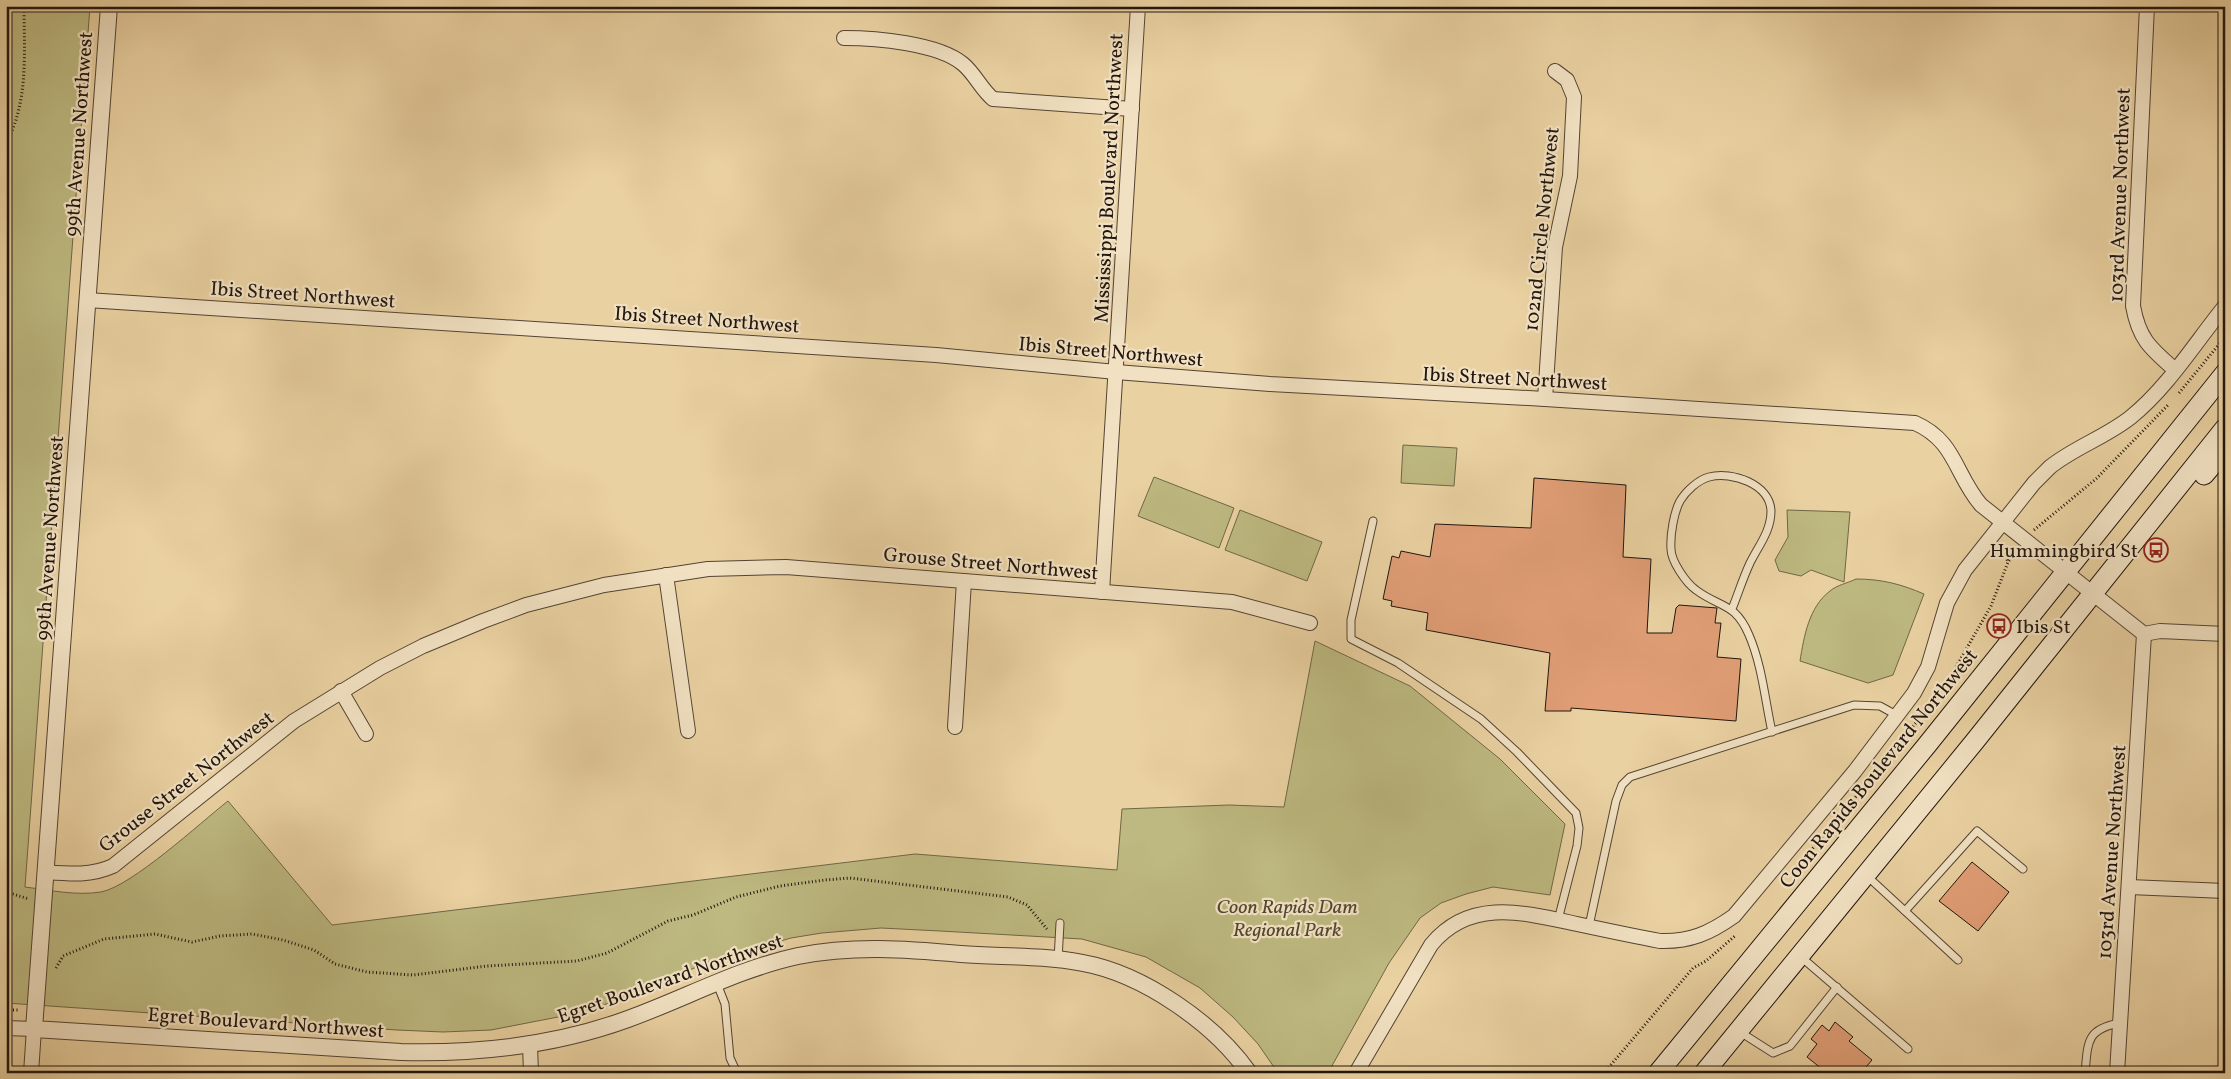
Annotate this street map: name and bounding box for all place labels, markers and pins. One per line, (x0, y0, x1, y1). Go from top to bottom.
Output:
bus stop icon: Hummingbird St (2143, 537, 2169, 563)
place label: Hummingbird St (1989, 538, 2138, 566)
bus stop icon: Ibis St (1986, 613, 2012, 639)
place label: Ibis St (2016, 614, 2071, 642)

